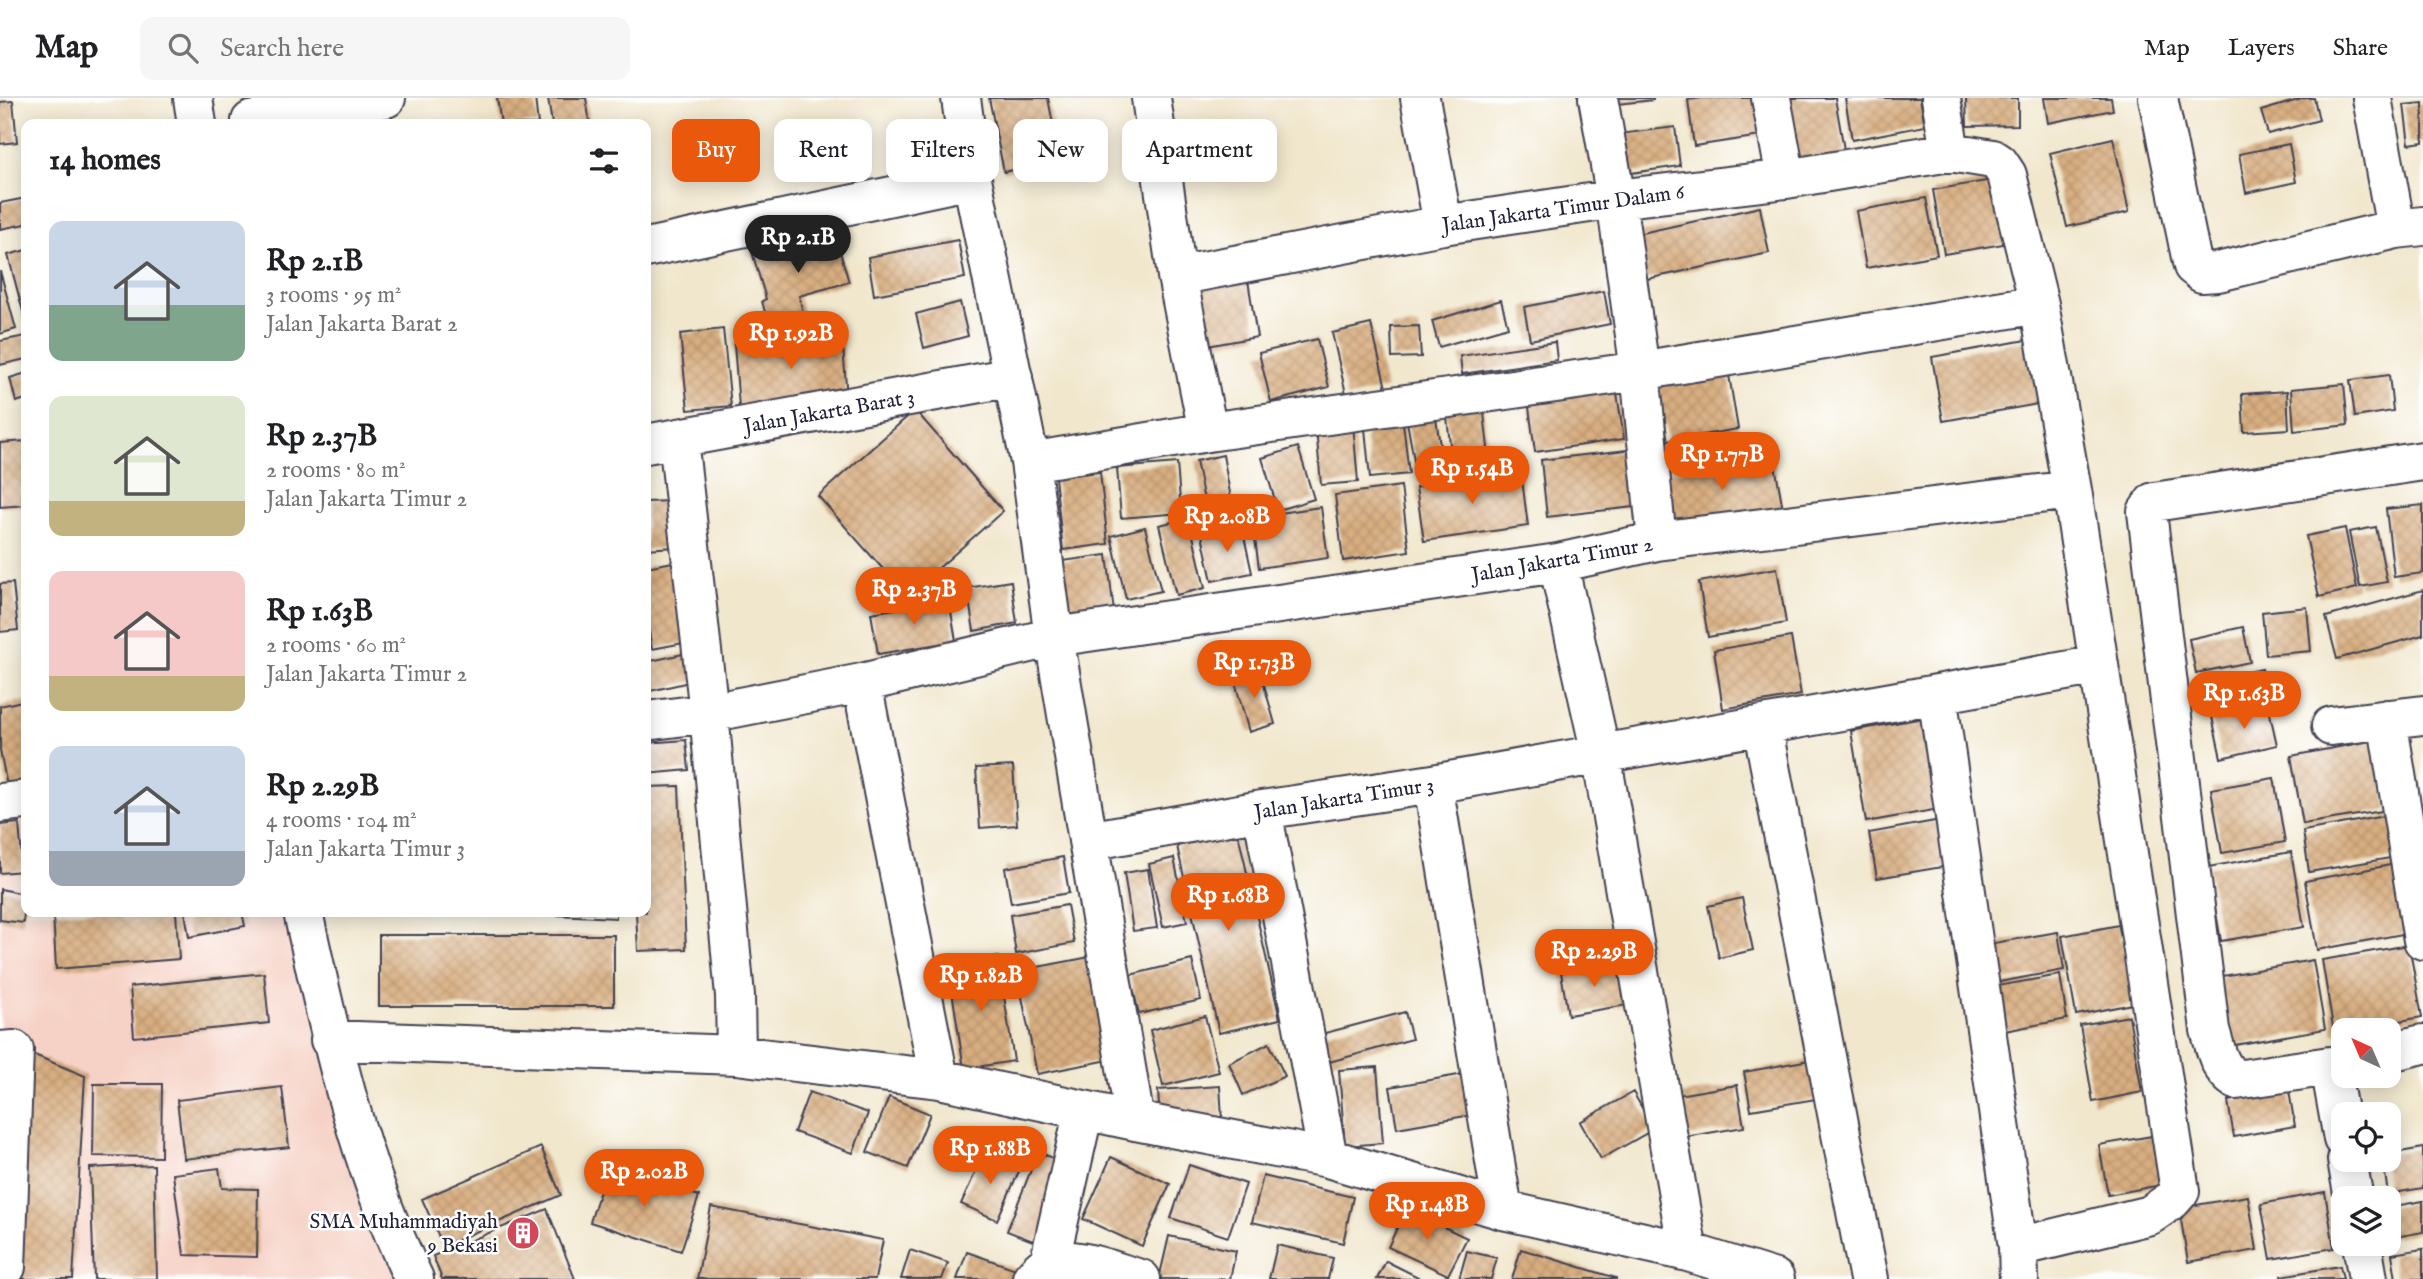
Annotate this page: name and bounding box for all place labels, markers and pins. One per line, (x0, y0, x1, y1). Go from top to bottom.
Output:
pin: Rp 2.1B (733, 216, 863, 275)
pin: Rp 1.92B (719, 312, 863, 371)
pin: Rp 1.77B (1650, 432, 1794, 492)
pin: Rp 1.54B (1400, 446, 1544, 506)
pin: Rp 2.08B (1155, 494, 1299, 554)
pin: Rp 2.37B (842, 568, 986, 627)
pin: Rp 1.73B (1182, 640, 1326, 700)
pin: Rp 1.63B (2172, 672, 2316, 731)
pin: Rp 1.68B (1156, 874, 1300, 933)
pin: Rp 2.29B (1522, 930, 1666, 989)
pin: Rp 1.82B (909, 954, 1053, 1013)
pin: Rp 1.88B (918, 1126, 1062, 1186)
pin: Rp 2.02B (572, 1150, 716, 1209)
pin: Rp 1.48B (1355, 1182, 1499, 1242)
place label: SMA Muhammadiyah 9 Bekasi (309, 1209, 498, 1260)
building icon: SMA Muhammadiyah 9 Bekasi (504, 1214, 542, 1252)

